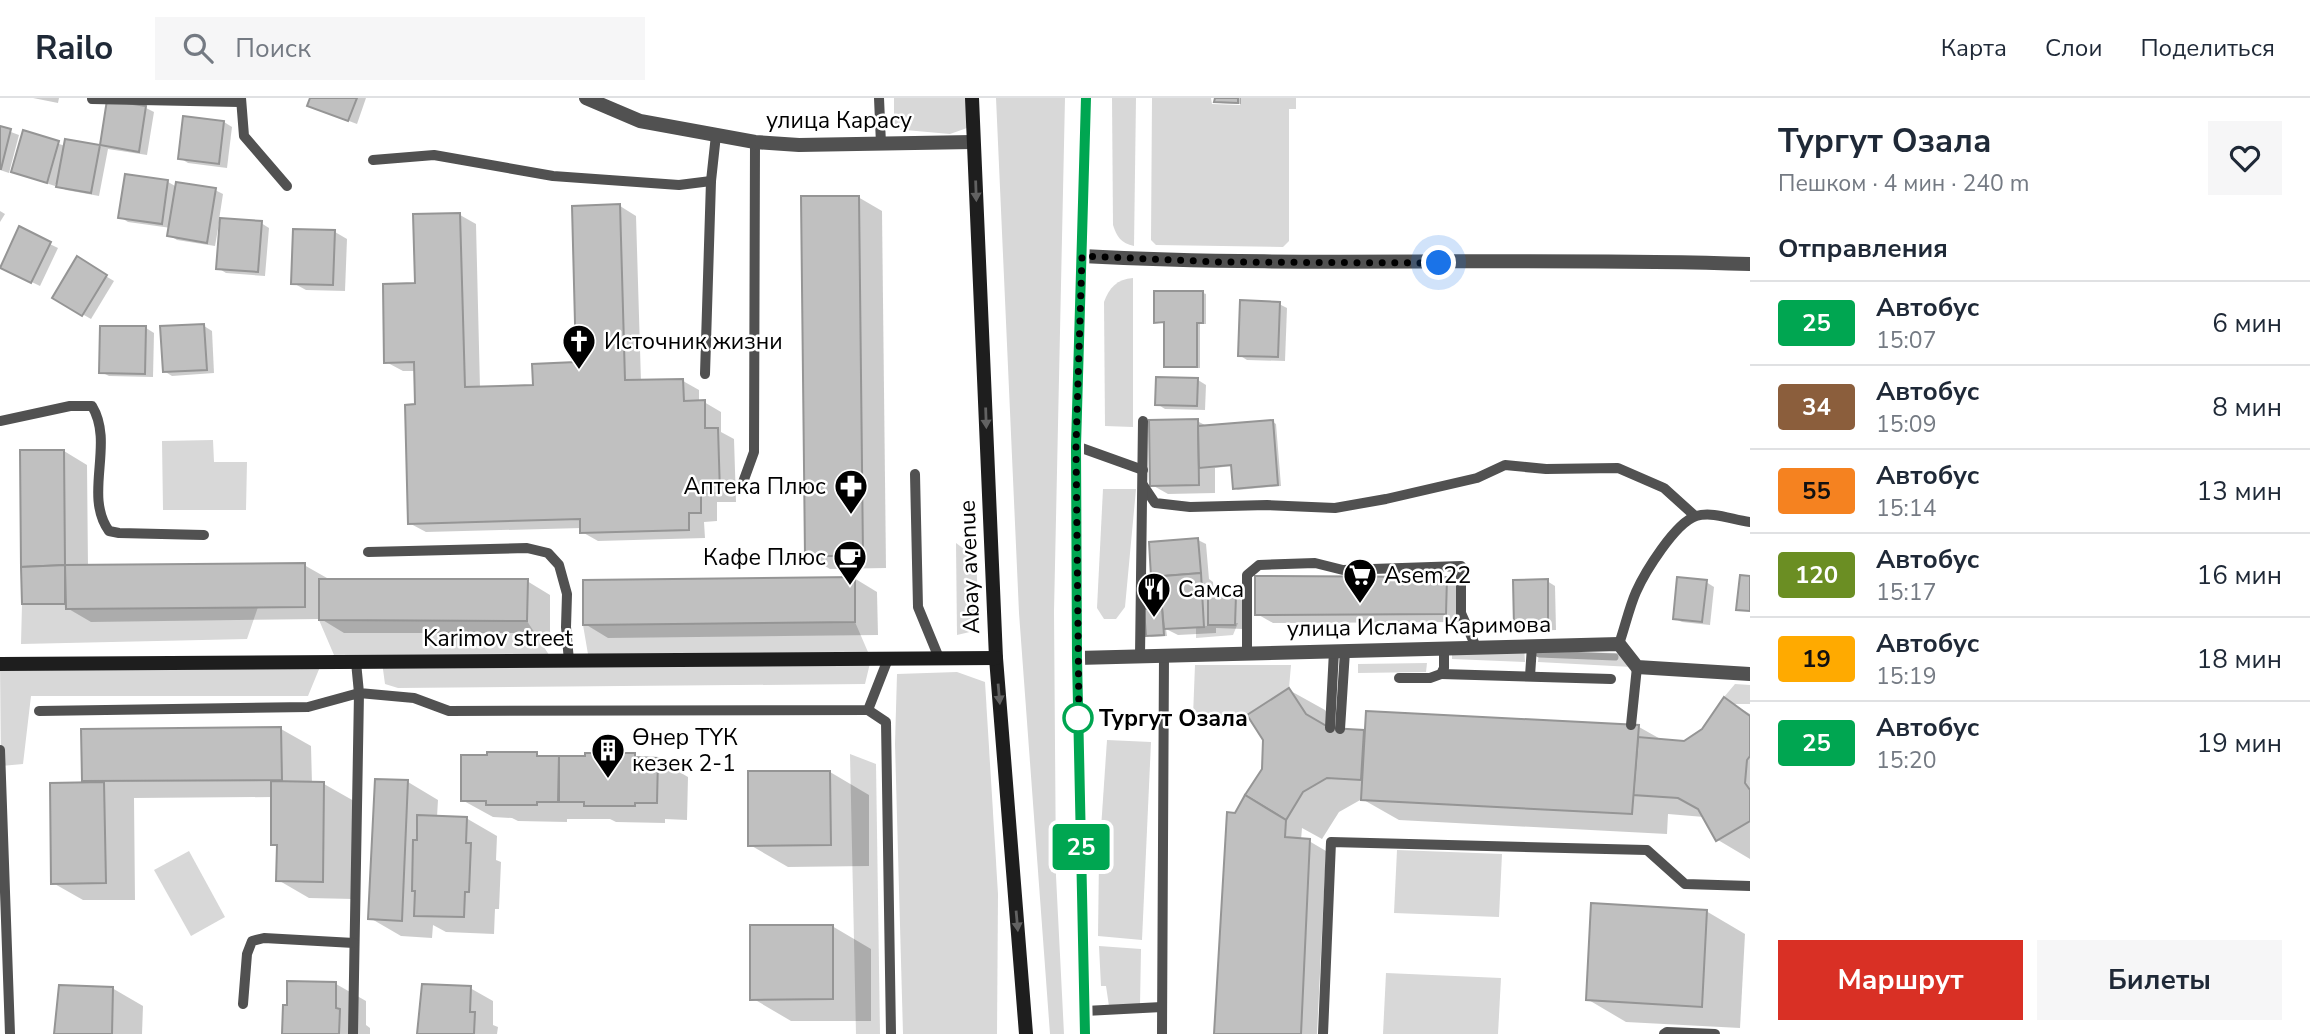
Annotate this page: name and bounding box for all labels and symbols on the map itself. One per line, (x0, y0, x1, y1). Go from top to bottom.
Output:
street label: улица Карасу (766, 105, 912, 136)
one-way arrow (971, 180, 982, 202)
your location (1421, 245, 1456, 280)
church icon: Источник жизни (560, 322, 598, 371)
place label: Источник жизни (604, 326, 783, 357)
one-way arrow (980, 407, 991, 429)
pharmacy icon: Аптека Плюс (832, 467, 870, 516)
place label: Аптека Плюс (684, 471, 826, 502)
street label: Abay avenue (952, 499, 987, 635)
cafe icon: Кафе Плюс (831, 538, 869, 587)
place label: Кафе Плюс (703, 542, 826, 573)
supermarket icon: Asem22 (1341, 556, 1379, 605)
place label: Asem22 (1384, 560, 1471, 591)
restaurant icon: Самса (1135, 570, 1173, 619)
place label: Самса (1178, 574, 1244, 605)
street label: улица Ислама Каримова (1287, 609, 1551, 644)
street label: Karimov street (423, 623, 574, 654)
one-way arrow (994, 683, 1005, 705)
marker: Тургут Озала (1063, 703, 1093, 733)
place label: Тургут Озала (1099, 703, 1248, 734)
place label: Өнер ТҮК кезек 2-1 (632, 722, 738, 779)
building icon: Өнер ТҮК кезек 2-1 (589, 731, 627, 780)
line badge: 25 (1050, 824, 1112, 870)
one-way arrow (1012, 910, 1023, 932)

